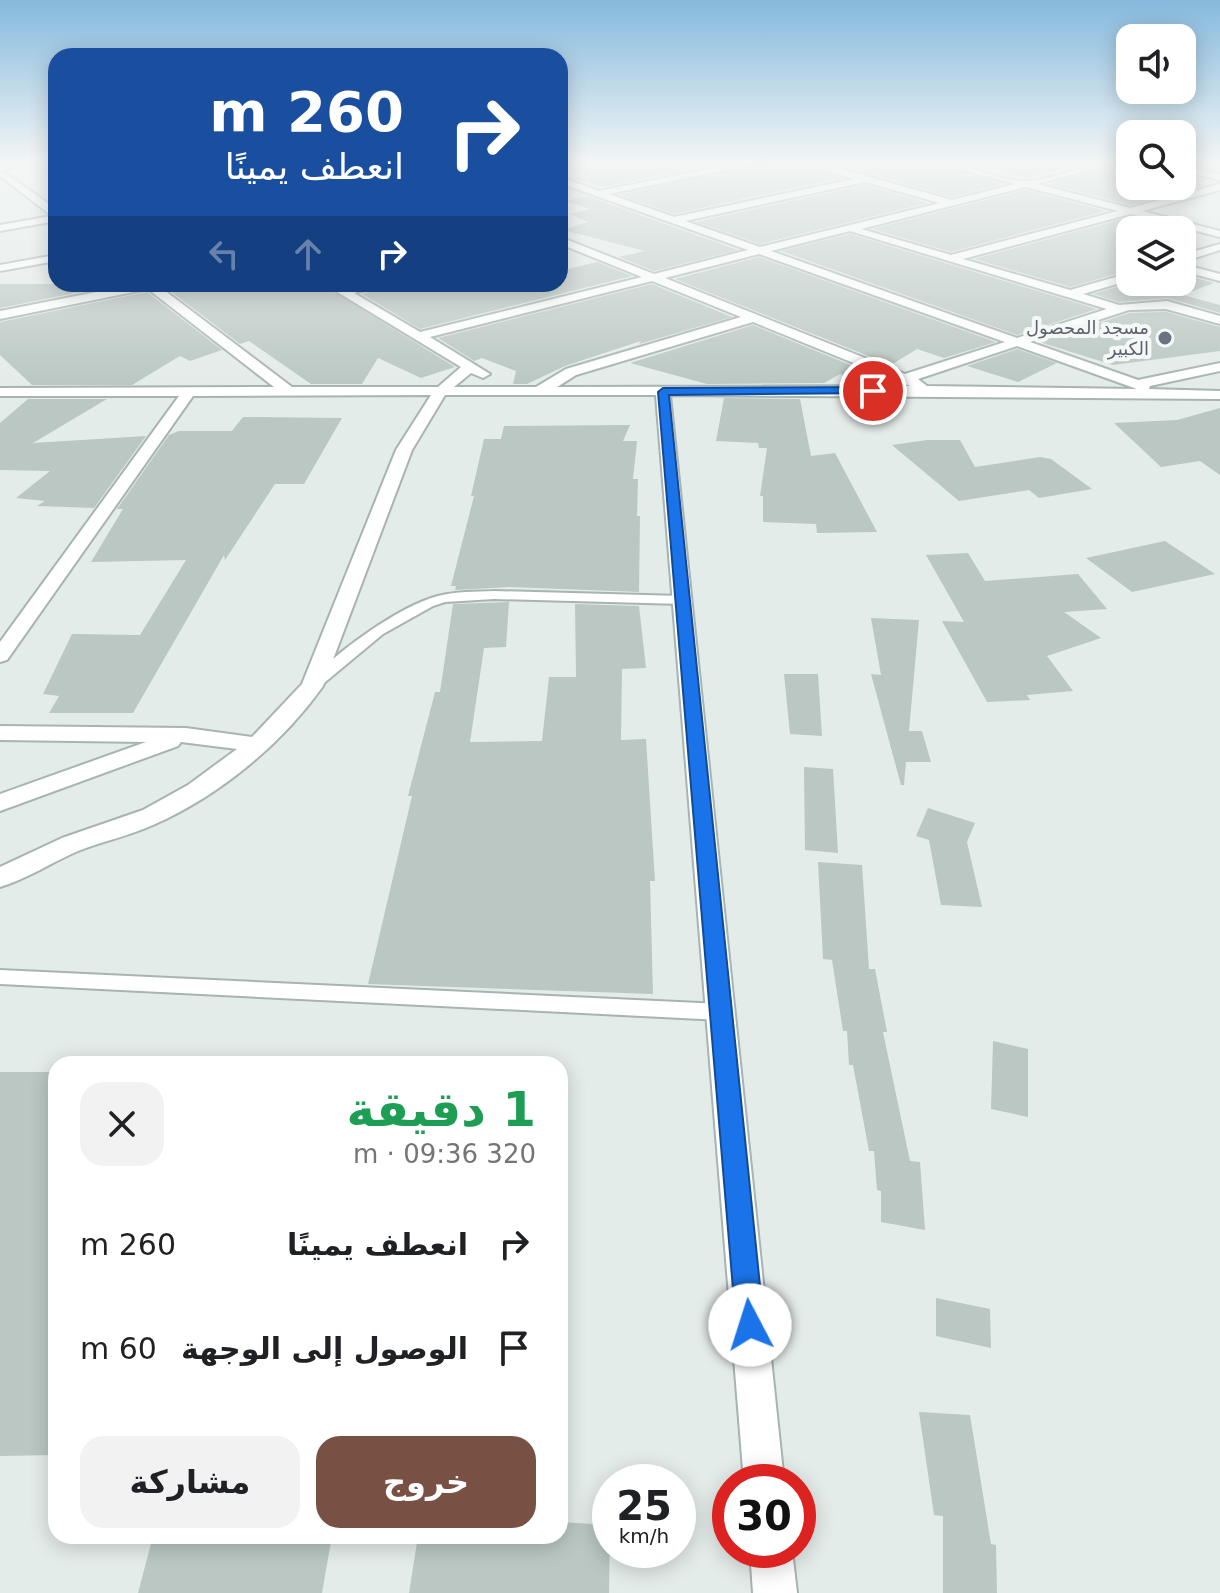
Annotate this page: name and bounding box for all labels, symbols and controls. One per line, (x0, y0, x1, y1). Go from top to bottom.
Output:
map controls (1116, 24, 1196, 296)
button: sound (1116, 24, 1196, 104)
text: 260 m (209, 79, 404, 144)
icon: right (432, 80, 536, 184)
button: search (1116, 120, 1196, 200)
text: انعطف يمينًا (225, 146, 404, 187)
button: layers (1116, 216, 1196, 296)
icon: left (202, 232, 246, 276)
icon: ahead (286, 232, 330, 276)
icon: right (370, 232, 414, 276)
place label: مسجد المحصول الكبير (1026, 317, 1149, 360)
marker: مسجد المحصول الكبير (1156, 329, 1174, 347)
pin (839, 357, 907, 425)
icon: arrive (851, 369, 895, 413)
text: 1 دقيقة (347, 1081, 536, 1137)
button: close (80, 1082, 164, 1166)
text: 320 m · 09:36 (353, 1139, 536, 1169)
icon: right (492, 1222, 536, 1266)
text: 260 m (80, 1227, 176, 1262)
text: انعطف يمينًا (287, 1227, 468, 1262)
position arrow (708, 1283, 792, 1367)
icon: arrive (492, 1326, 536, 1370)
text: 60 m (80, 1331, 157, 1366)
text: الوصول إلى الوجهة (181, 1331, 468, 1366)
button: مشاركة (80, 1436, 300, 1528)
button: خروج (316, 1436, 536, 1528)
speed limit sign: 30 (712, 1464, 816, 1568)
text: 25 (616, 1483, 672, 1529)
text: km/h (619, 1524, 669, 1548)

